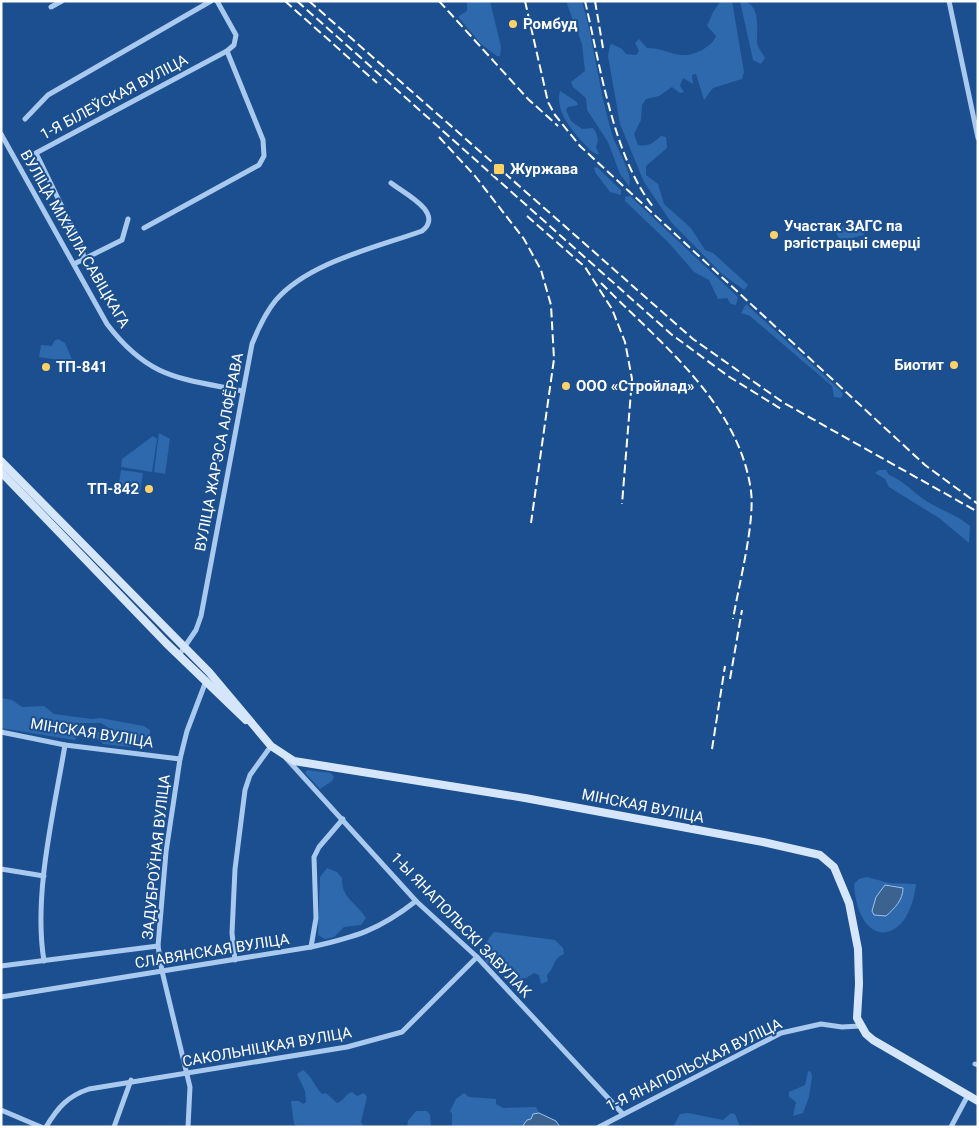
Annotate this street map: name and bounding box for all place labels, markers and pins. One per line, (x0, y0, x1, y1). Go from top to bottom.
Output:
place label: Ромбуд (523, 15, 578, 33)
marker: Ромбуд (507, 18, 519, 30)
place label: Журжава (510, 160, 578, 178)
marker: Журжава (492, 162, 506, 176)
place label: Участак ЗАГС па рэгістрацыі смерці (784, 217, 921, 252)
marker: Участак ЗАГС па рэгістрацыі смерці (768, 229, 780, 241)
place label: Биотит (894, 356, 944, 374)
place label: ТП-841 (56, 358, 108, 376)
marker: Биотит (948, 359, 960, 371)
marker: ТП-841 (40, 361, 52, 373)
place label: ООО «Стройлад» (576, 377, 695, 395)
marker: ООО «Стройлад» (560, 380, 572, 392)
place label: ТП-842 (87, 480, 139, 498)
marker: ТП-842 (143, 483, 155, 495)

